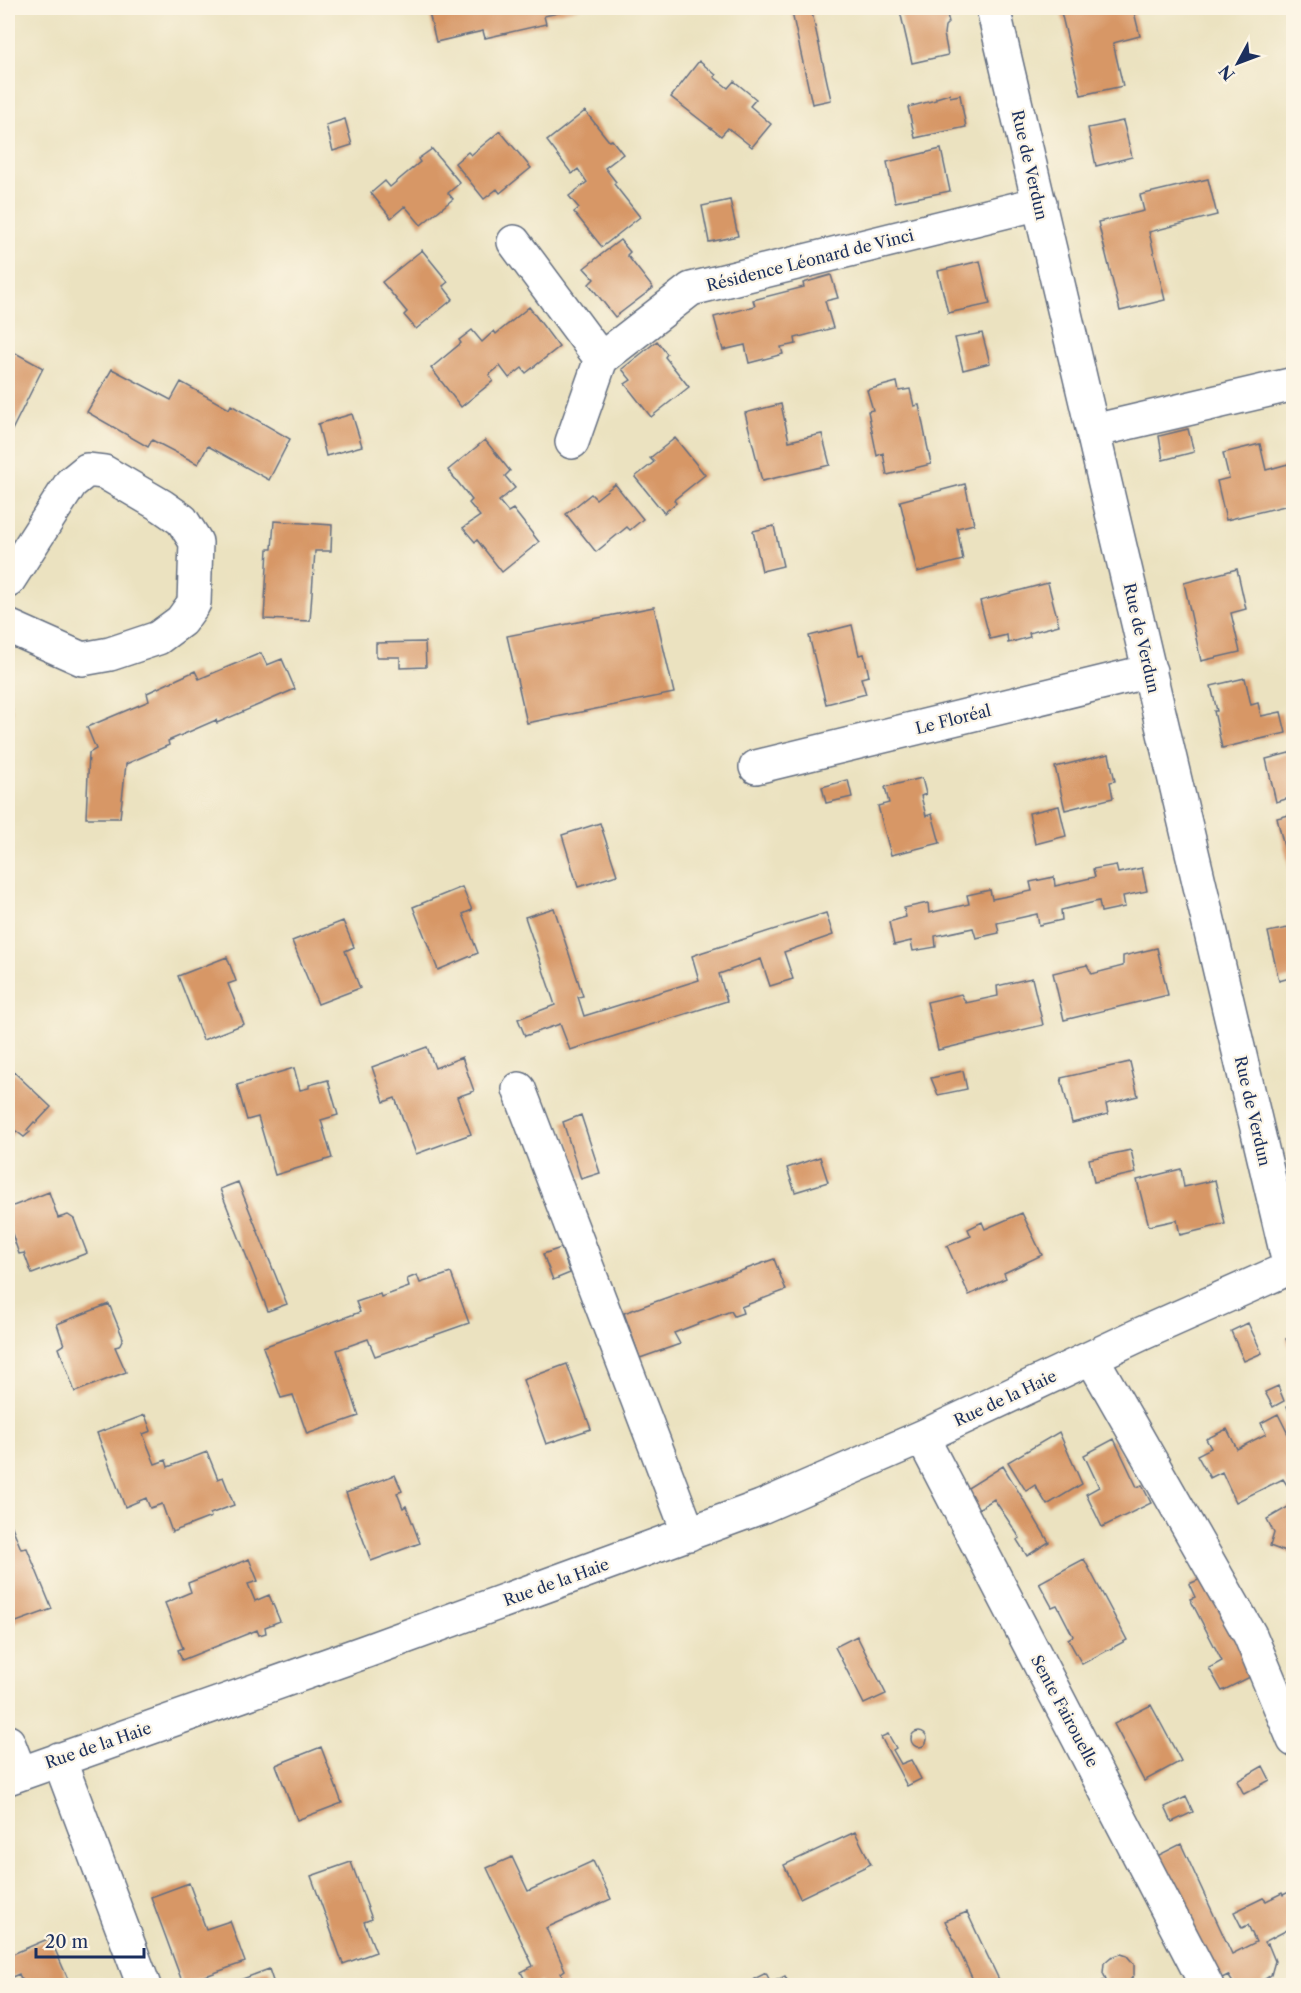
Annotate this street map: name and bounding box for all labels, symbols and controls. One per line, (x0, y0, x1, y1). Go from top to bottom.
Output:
north arrow (1208, 33, 1268, 93)
text: N (1215, 61, 1239, 85)
street label: Rue de Verdun (1008, 108, 1052, 222)
street label: Résidence Léonard de Vinci (704, 224, 916, 295)
street label: Rue de Verdun (1120, 581, 1164, 695)
street label: Le Floréal (913, 700, 993, 738)
street label: Rue de Verdun (1231, 1054, 1275, 1168)
street label: Rue de la Haie (951, 1365, 1059, 1430)
street label: Rue de la Haie (500, 1554, 612, 1610)
street label: Sente Fairouelle (1027, 1651, 1103, 1771)
street label: Rue de la Haie (42, 1717, 154, 1773)
scale bar (36, 1921, 144, 1959)
text: 20 m (45, 1931, 89, 1953)

